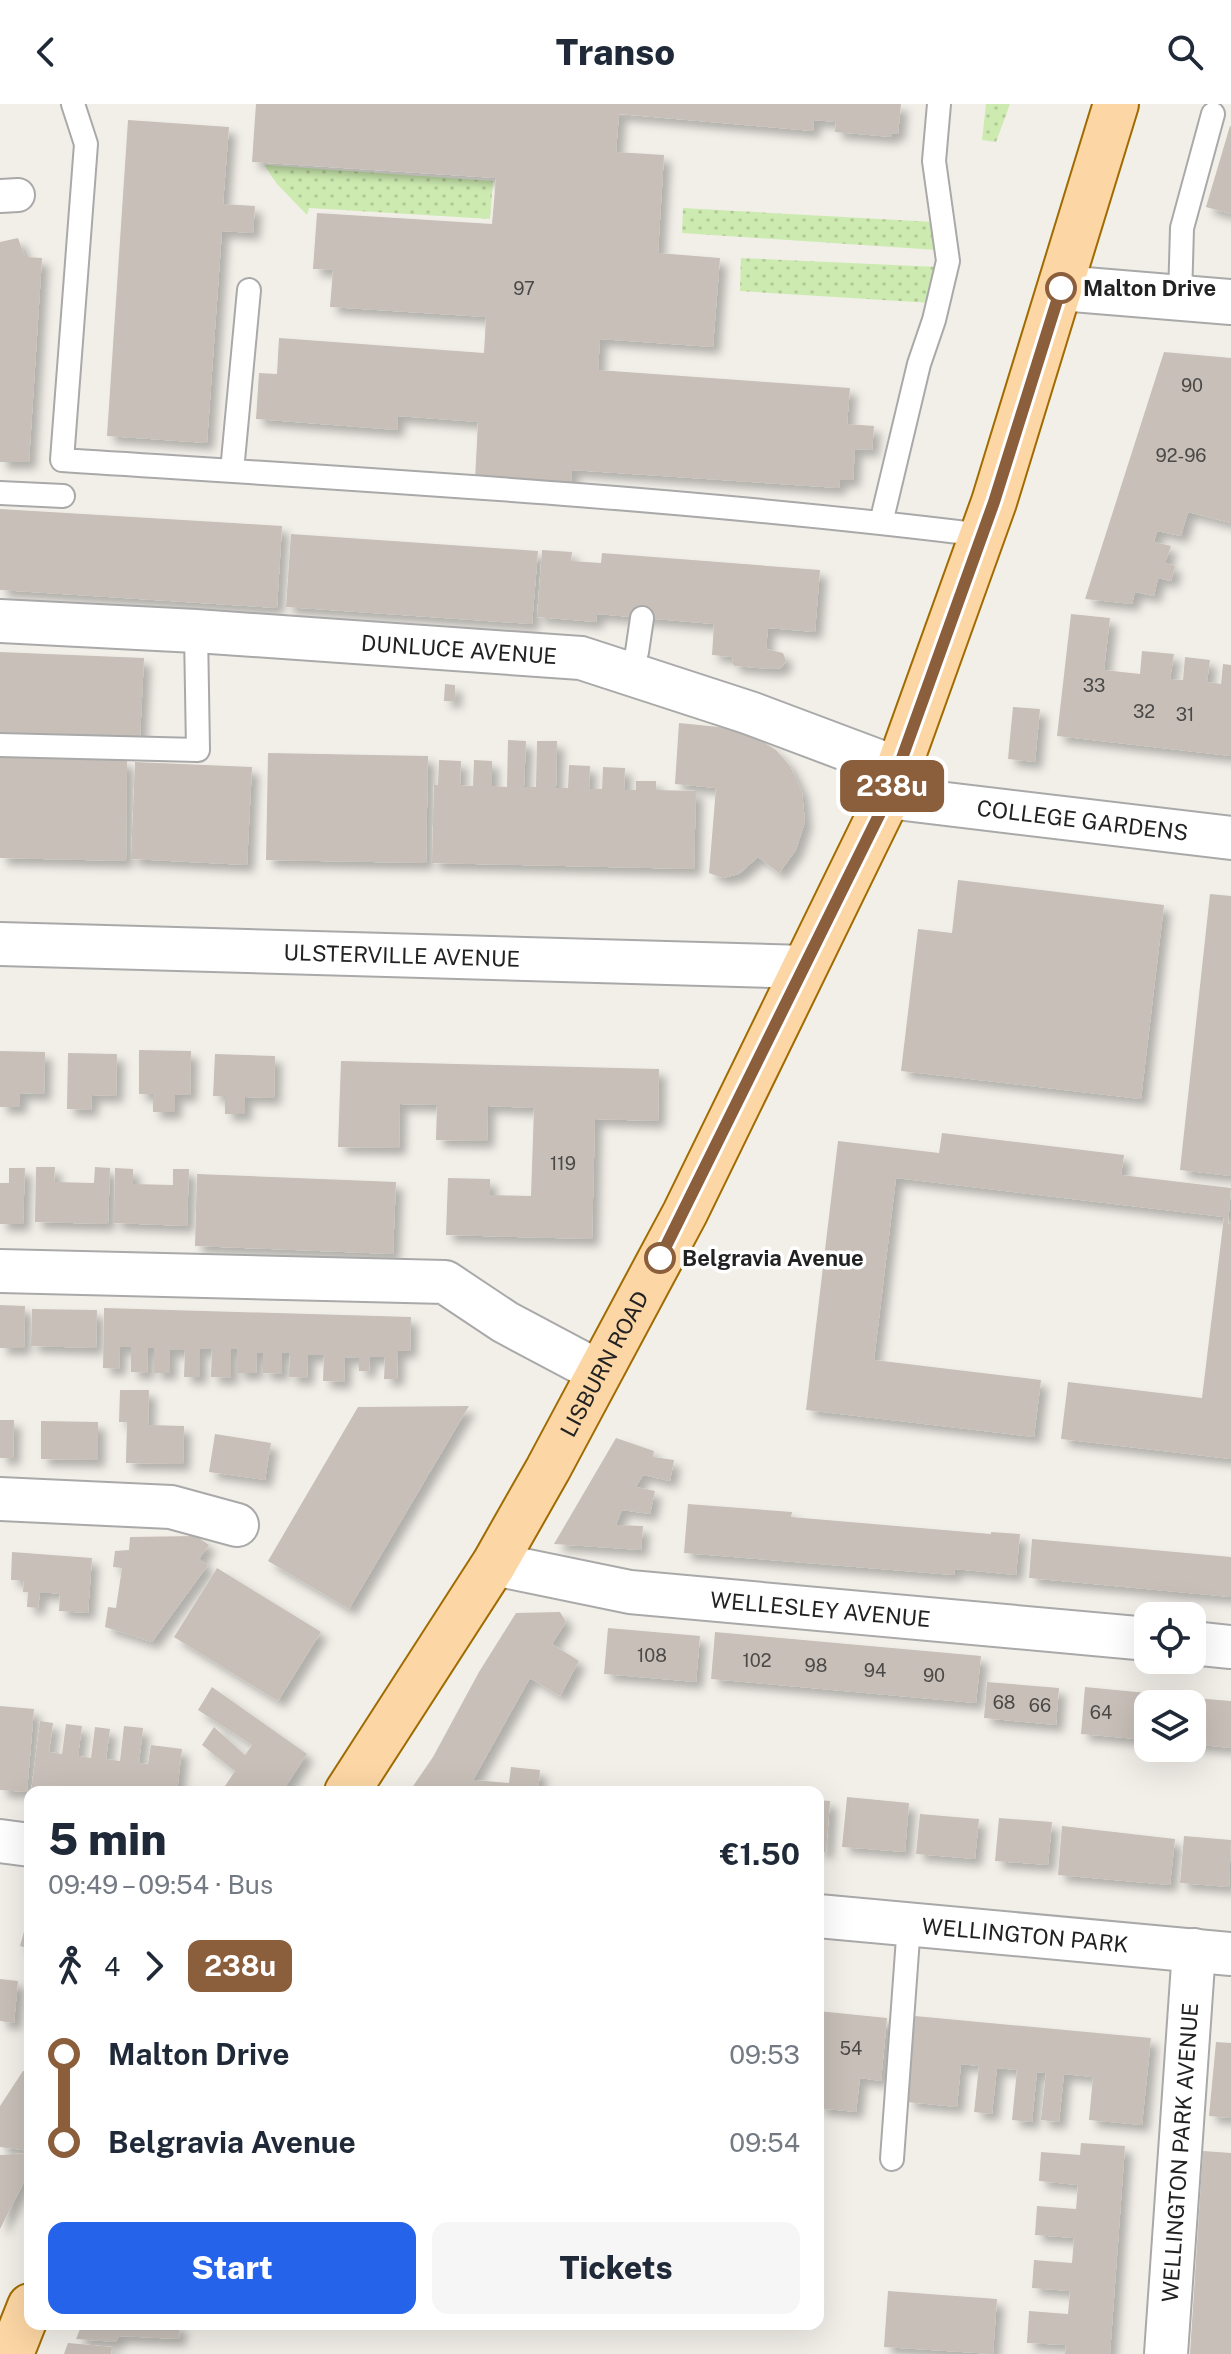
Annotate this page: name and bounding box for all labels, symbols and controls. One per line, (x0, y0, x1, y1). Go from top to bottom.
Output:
icon: back (24, 30, 68, 74)
icon: search (1163, 30, 1207, 74)
text: Transo (556, 31, 675, 73)
marker: Malton Drive (1046, 273, 1076, 303)
place label: Malton Drive (1083, 275, 1216, 301)
house number: 97 (513, 278, 535, 299)
house number: 90 (1181, 375, 1203, 396)
house number: 92-96 (1155, 445, 1207, 466)
street label: DUNLUCE AVENUE (360, 630, 558, 669)
house number: 33 (1083, 675, 1105, 696)
house number: 32 (1133, 701, 1155, 722)
house number: 31 (1176, 704, 1194, 725)
line badge: 238u (836, 760, 948, 812)
text: 238u (856, 769, 928, 802)
street label: COLLEGE GARDENS (975, 795, 1190, 846)
street label: ULSTERVILLE AVENUE (283, 939, 521, 972)
house number: 119 (550, 1153, 576, 1174)
marker: Belgravia Avenue (645, 1243, 675, 1273)
place label: Belgravia Avenue (682, 1245, 864, 1271)
street label: LISBURN ROAD (555, 1286, 654, 1441)
street label: WELLESLEY AVENUE (709, 1586, 932, 1632)
map controls (1134, 1602, 1206, 1762)
button: locate (1134, 1602, 1206, 1674)
house number: 108 (637, 1645, 667, 1666)
house number: 102 (742, 1650, 772, 1671)
house number: 98 (805, 1655, 827, 1676)
house number: 94 (864, 1660, 886, 1681)
house number: 90 (923, 1665, 945, 1686)
button: layers (1134, 1690, 1206, 1762)
house number: 68 (993, 1692, 1015, 1713)
house number: 66 (1029, 1695, 1051, 1716)
house number: 64 (1090, 1702, 1112, 1723)
text: 5 min (48, 1813, 167, 1865)
text: €1.50 (720, 1836, 800, 1872)
text: 09:49 – 09:54 · Bus (48, 1869, 273, 1900)
street label: WELLINGTON PARK (921, 1913, 1130, 1958)
icon: walk (48, 1944, 92, 1988)
icon: forward (132, 1944, 176, 1988)
text: 238u (204, 1949, 276, 1982)
text: 4 (104, 1951, 120, 1982)
street label: WELLINGTON PARK AVENUE (1157, 2002, 1203, 2303)
text: Malton Drive (108, 2036, 289, 2072)
house number: 54 (840, 2038, 862, 2059)
text: 09:53 (729, 2039, 800, 2070)
text: Belgravia Avenue (108, 2124, 356, 2160)
text: 09:54 (729, 2127, 800, 2158)
button: Start (48, 2222, 416, 2314)
button: Tickets (432, 2222, 800, 2314)

